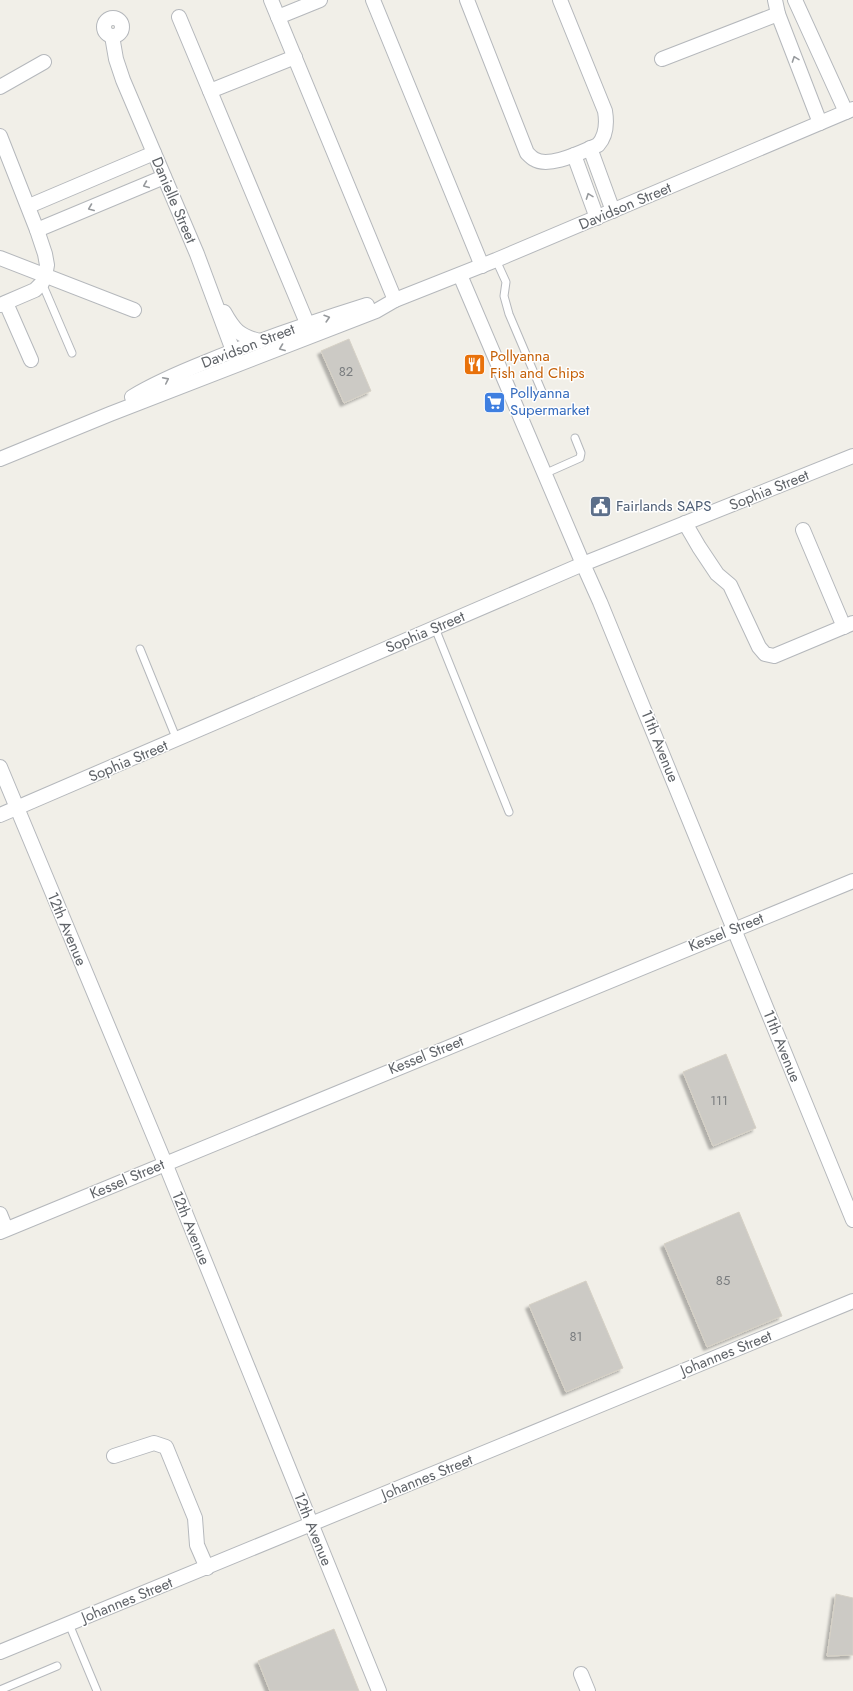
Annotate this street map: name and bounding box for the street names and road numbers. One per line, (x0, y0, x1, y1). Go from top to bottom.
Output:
street label: Danielle Street (146, 153, 202, 247)
street label: Davidson Street (575, 176, 675, 235)
street label: Davidson Street (198, 318, 298, 374)
street label: Sophia Street (726, 464, 813, 516)
street label: Sophia Street (382, 605, 468, 659)
street label: 11th Avenue (636, 707, 685, 786)
street label: Sophia Street (85, 734, 171, 788)
street label: 12th Avenue (42, 889, 92, 969)
street label: Kessel Street (685, 907, 767, 957)
street label: 11th Avenue (758, 1007, 807, 1086)
street label: Kessel Street (385, 1030, 467, 1080)
street label: Kessel Street (86, 1153, 168, 1205)
street label: 12th Avenue (166, 1188, 216, 1269)
street label: Johannes Street (675, 1325, 775, 1382)
street label: Johannes Street (376, 1449, 476, 1506)
street label: 12th Avenue (288, 1489, 338, 1570)
street label: Johannes Street (76, 1572, 176, 1629)

